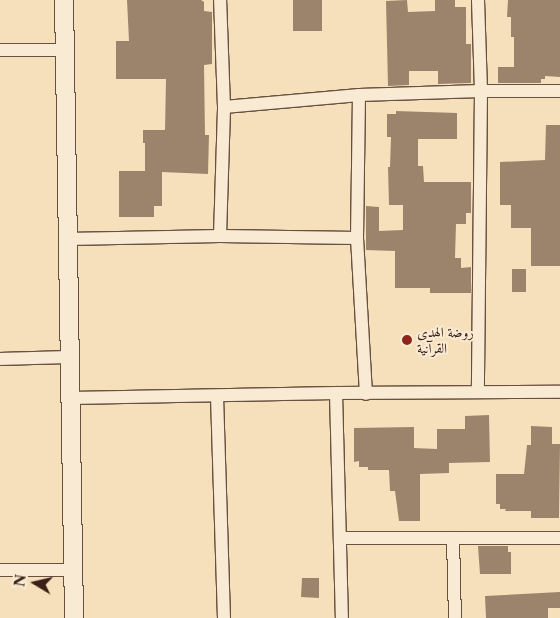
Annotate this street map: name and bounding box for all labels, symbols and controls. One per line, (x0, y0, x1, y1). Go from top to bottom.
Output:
place label: روضة الهدى القرآنية (417, 324, 474, 357)
marker: روضة الهدى القرآنية (401, 334, 413, 346)
north arrow (10, 558, 60, 608)
text: N (10, 573, 30, 588)

